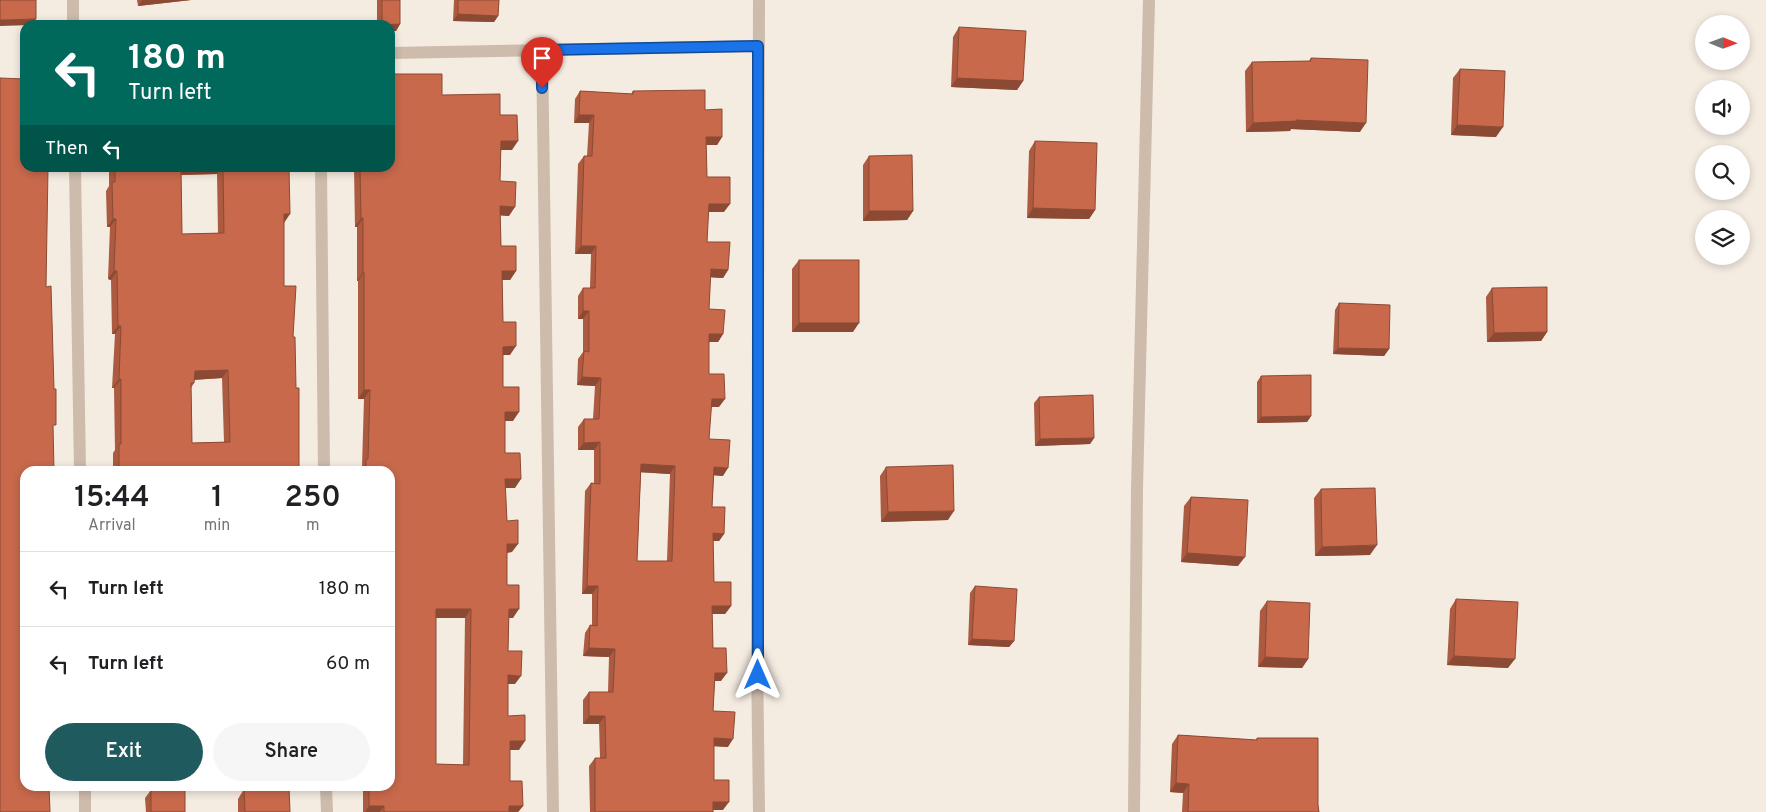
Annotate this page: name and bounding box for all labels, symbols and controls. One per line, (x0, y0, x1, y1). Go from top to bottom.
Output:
north arrow (1695, 15, 1750, 70)
map controls (1695, 15, 1750, 265)
text: 180 m (128, 37, 226, 81)
pin (521, 37, 563, 88)
icon: left (45, 40, 110, 105)
icon: arrive (528, 44, 556, 72)
text: Turn left (128, 80, 211, 107)
button: sound (1695, 80, 1750, 135)
icon: left (98, 135, 126, 163)
text: Then (45, 137, 88, 161)
button: search (1695, 145, 1750, 200)
button: layers (1695, 210, 1750, 265)
text: 15:44 (74, 480, 150, 517)
text: 1 (211, 480, 223, 517)
text: 250 (285, 480, 341, 517)
text: Arrival (88, 516, 136, 536)
text: min (204, 516, 230, 536)
text: m (306, 516, 319, 536)
icon: left (45, 575, 73, 603)
text: Turn left (88, 577, 164, 601)
text: 180 m (319, 577, 370, 601)
position arrow (731, 648, 783, 700)
icon: left (45, 650, 73, 678)
text: Turn left (88, 652, 164, 676)
text: 60 m (326, 652, 370, 676)
button: Exit (45, 723, 203, 781)
button: Share (213, 723, 370, 781)

